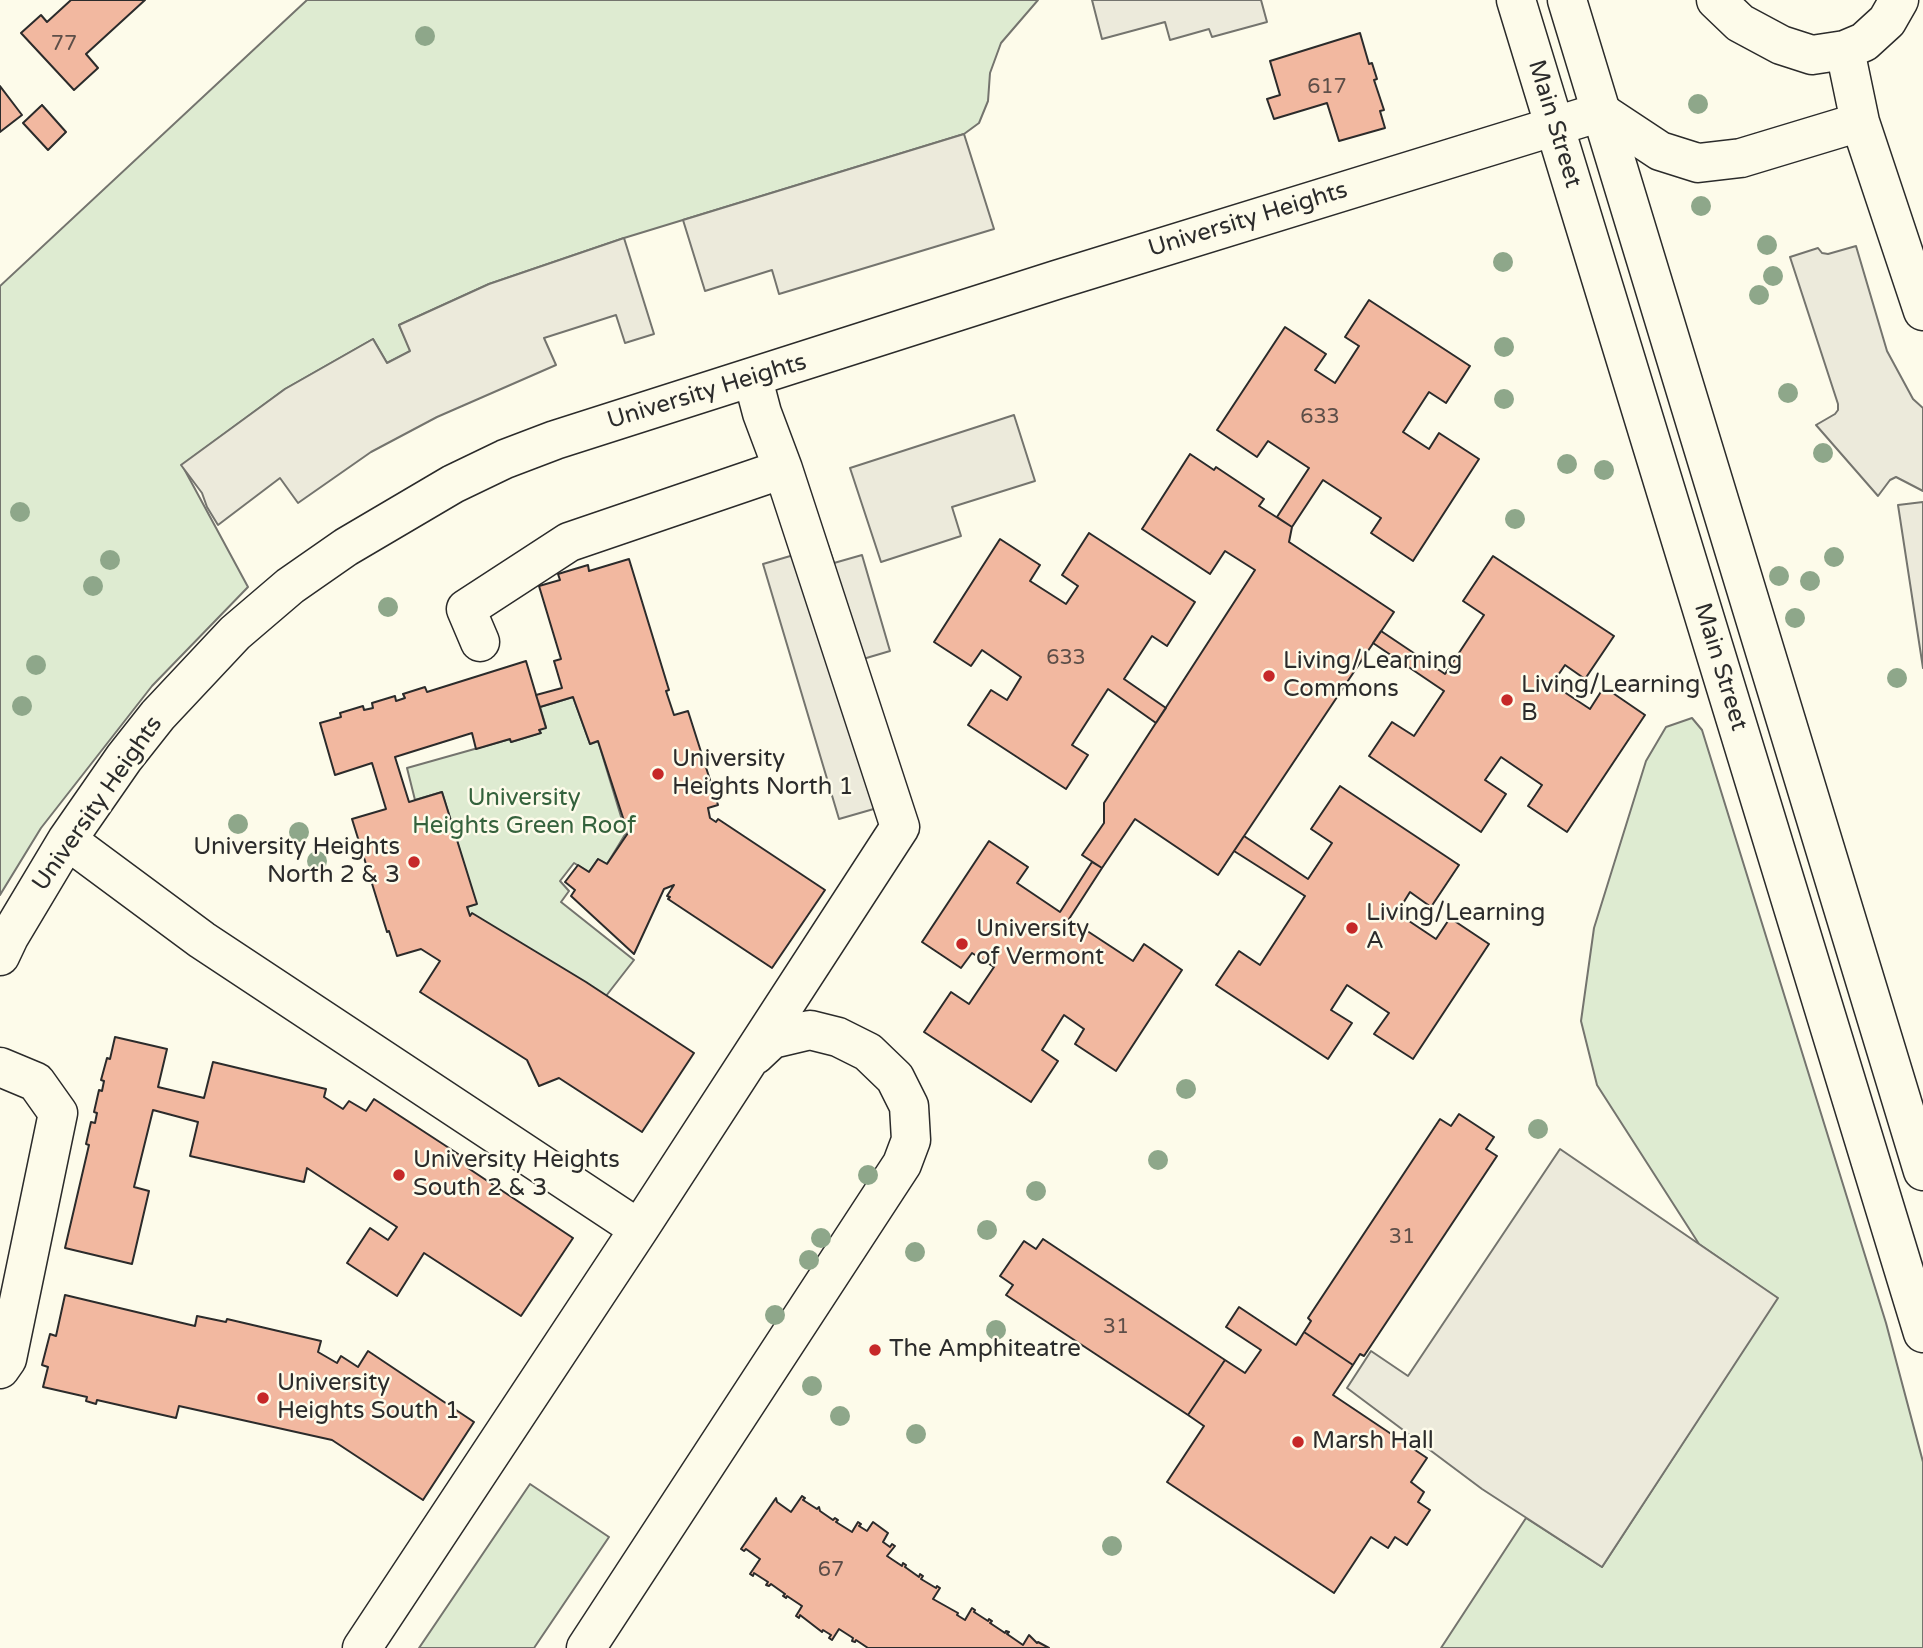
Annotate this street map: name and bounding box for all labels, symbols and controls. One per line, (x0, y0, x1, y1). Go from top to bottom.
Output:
house number: 77 (51, 31, 77, 57)
street label: Main Street (1521, 57, 1587, 191)
house number: 617 (1307, 74, 1347, 100)
street label: University Heights (1145, 176, 1351, 264)
street label: University Heights (604, 348, 810, 436)
house number: 633 (1300, 404, 1340, 430)
street label: Main Street (1687, 600, 1753, 734)
house number: 633 (1046, 645, 1086, 671)
place label: Living/Learning Commons (1283, 648, 1462, 704)
marker: Living/Learning Commons (1261, 668, 1277, 684)
place label: Living/Learning B (1521, 672, 1700, 728)
marker: Living/Learning B (1499, 692, 1515, 708)
street label: University Heights (27, 711, 169, 897)
place label: University Heights North 1 (672, 746, 854, 802)
marker: University Heights North 1 (650, 766, 666, 782)
park label: University Heights Green Roof (412, 785, 636, 841)
place label: University Heights North 2 & 3 (193, 834, 400, 890)
marker: University Heights North 2 & 3 (406, 854, 422, 870)
place label: Living/Learning A (1366, 900, 1545, 956)
place label: University of Vermont (976, 916, 1104, 972)
marker: Living/Learning A (1344, 920, 1360, 936)
marker: University of Vermont (954, 936, 970, 952)
place label: University Heights South 2 & 3 (413, 1147, 620, 1203)
marker: University Heights South 2 & 3 (391, 1167, 407, 1183)
house number: 31 (1389, 1224, 1415, 1250)
house number: 31 (1103, 1314, 1129, 1340)
place label: The Amphiteatre (889, 1336, 1081, 1364)
marker: The Amphiteatre (867, 1342, 883, 1358)
place label: University Heights South 1 (277, 1370, 460, 1426)
marker: University Heights South 1 (255, 1390, 271, 1406)
place label: Marsh Hall (1312, 1428, 1434, 1456)
marker: Marsh Hall (1290, 1434, 1306, 1450)
house number: 67 (818, 1557, 844, 1583)

